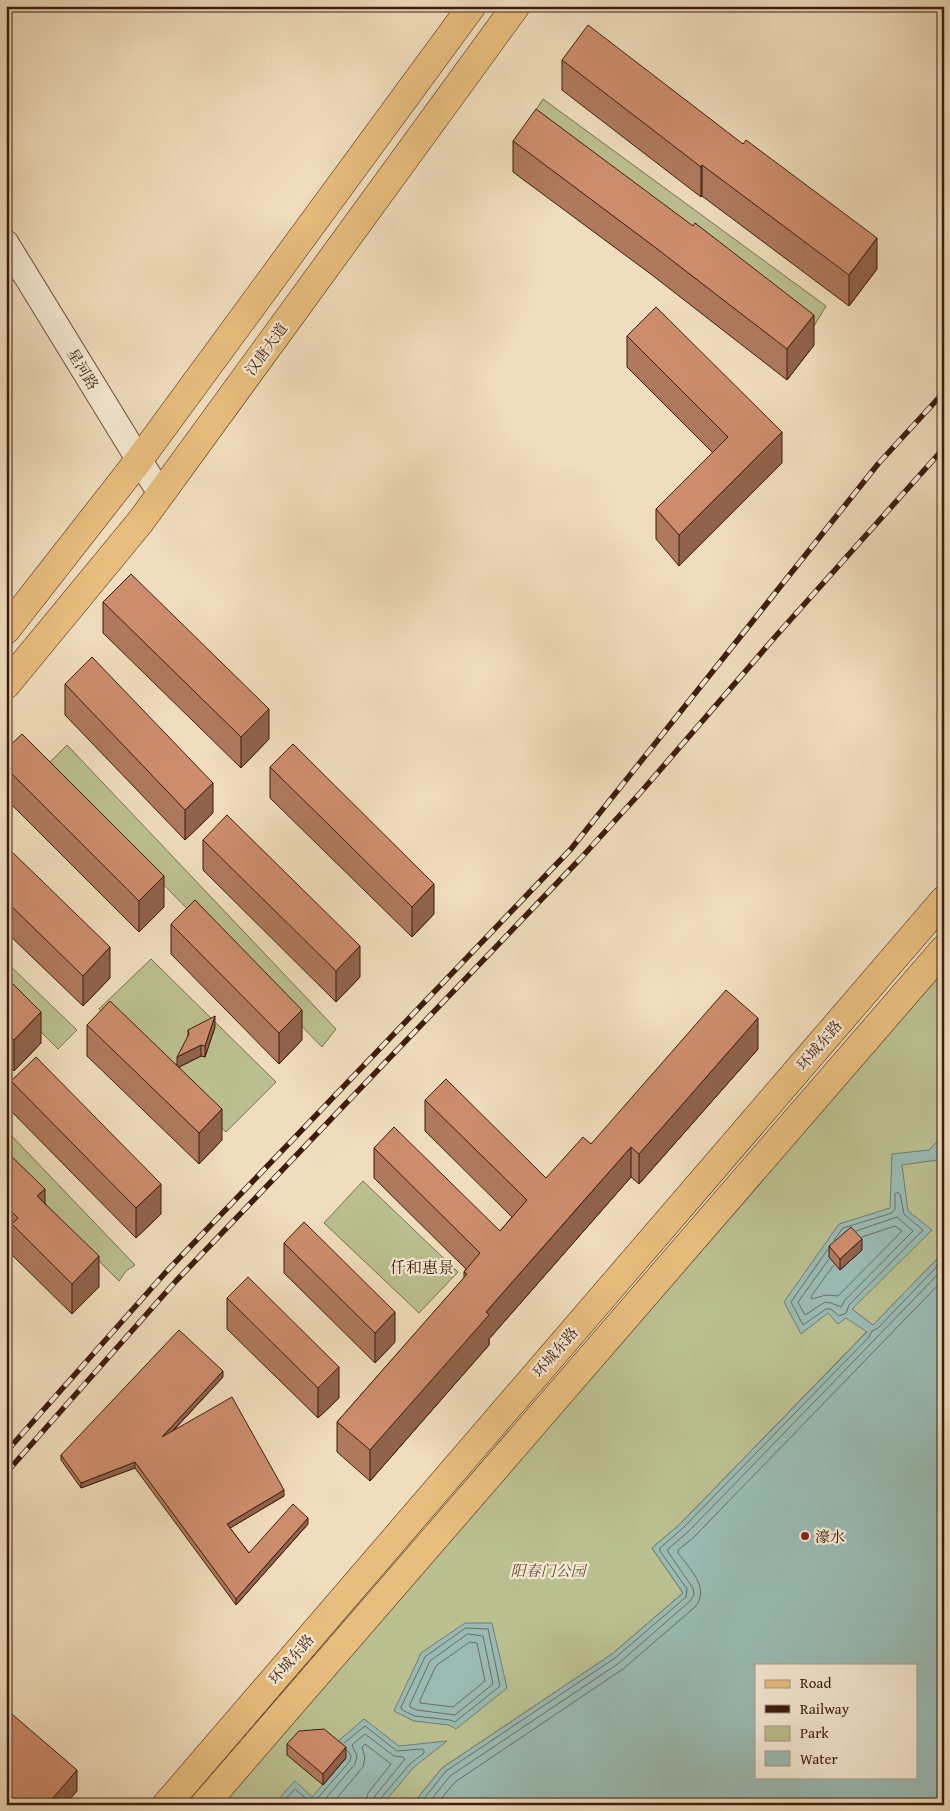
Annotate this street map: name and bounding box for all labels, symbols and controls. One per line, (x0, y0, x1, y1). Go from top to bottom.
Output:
street label: 汉唐大道 (240, 319, 292, 379)
street label: 星河路 (62, 344, 104, 394)
street label: 环城东路 (791, 1015, 847, 1075)
district label: 仟和惠景 (390, 1255, 454, 1279)
street label: 环城东路 (527, 1322, 583, 1382)
place label: 濠水 (815, 1526, 845, 1547)
marker: 濠水 (799, 1530, 811, 1542)
park label: 阳春门公园 (510, 1560, 587, 1581)
street label: 环城东路 (263, 1629, 319, 1689)
legend (755, 1664, 918, 1778)
text: Road (800, 1672, 831, 1693)
text: Railway (800, 1698, 850, 1719)
text: Park (800, 1722, 829, 1743)
text: Water (800, 1748, 838, 1769)

